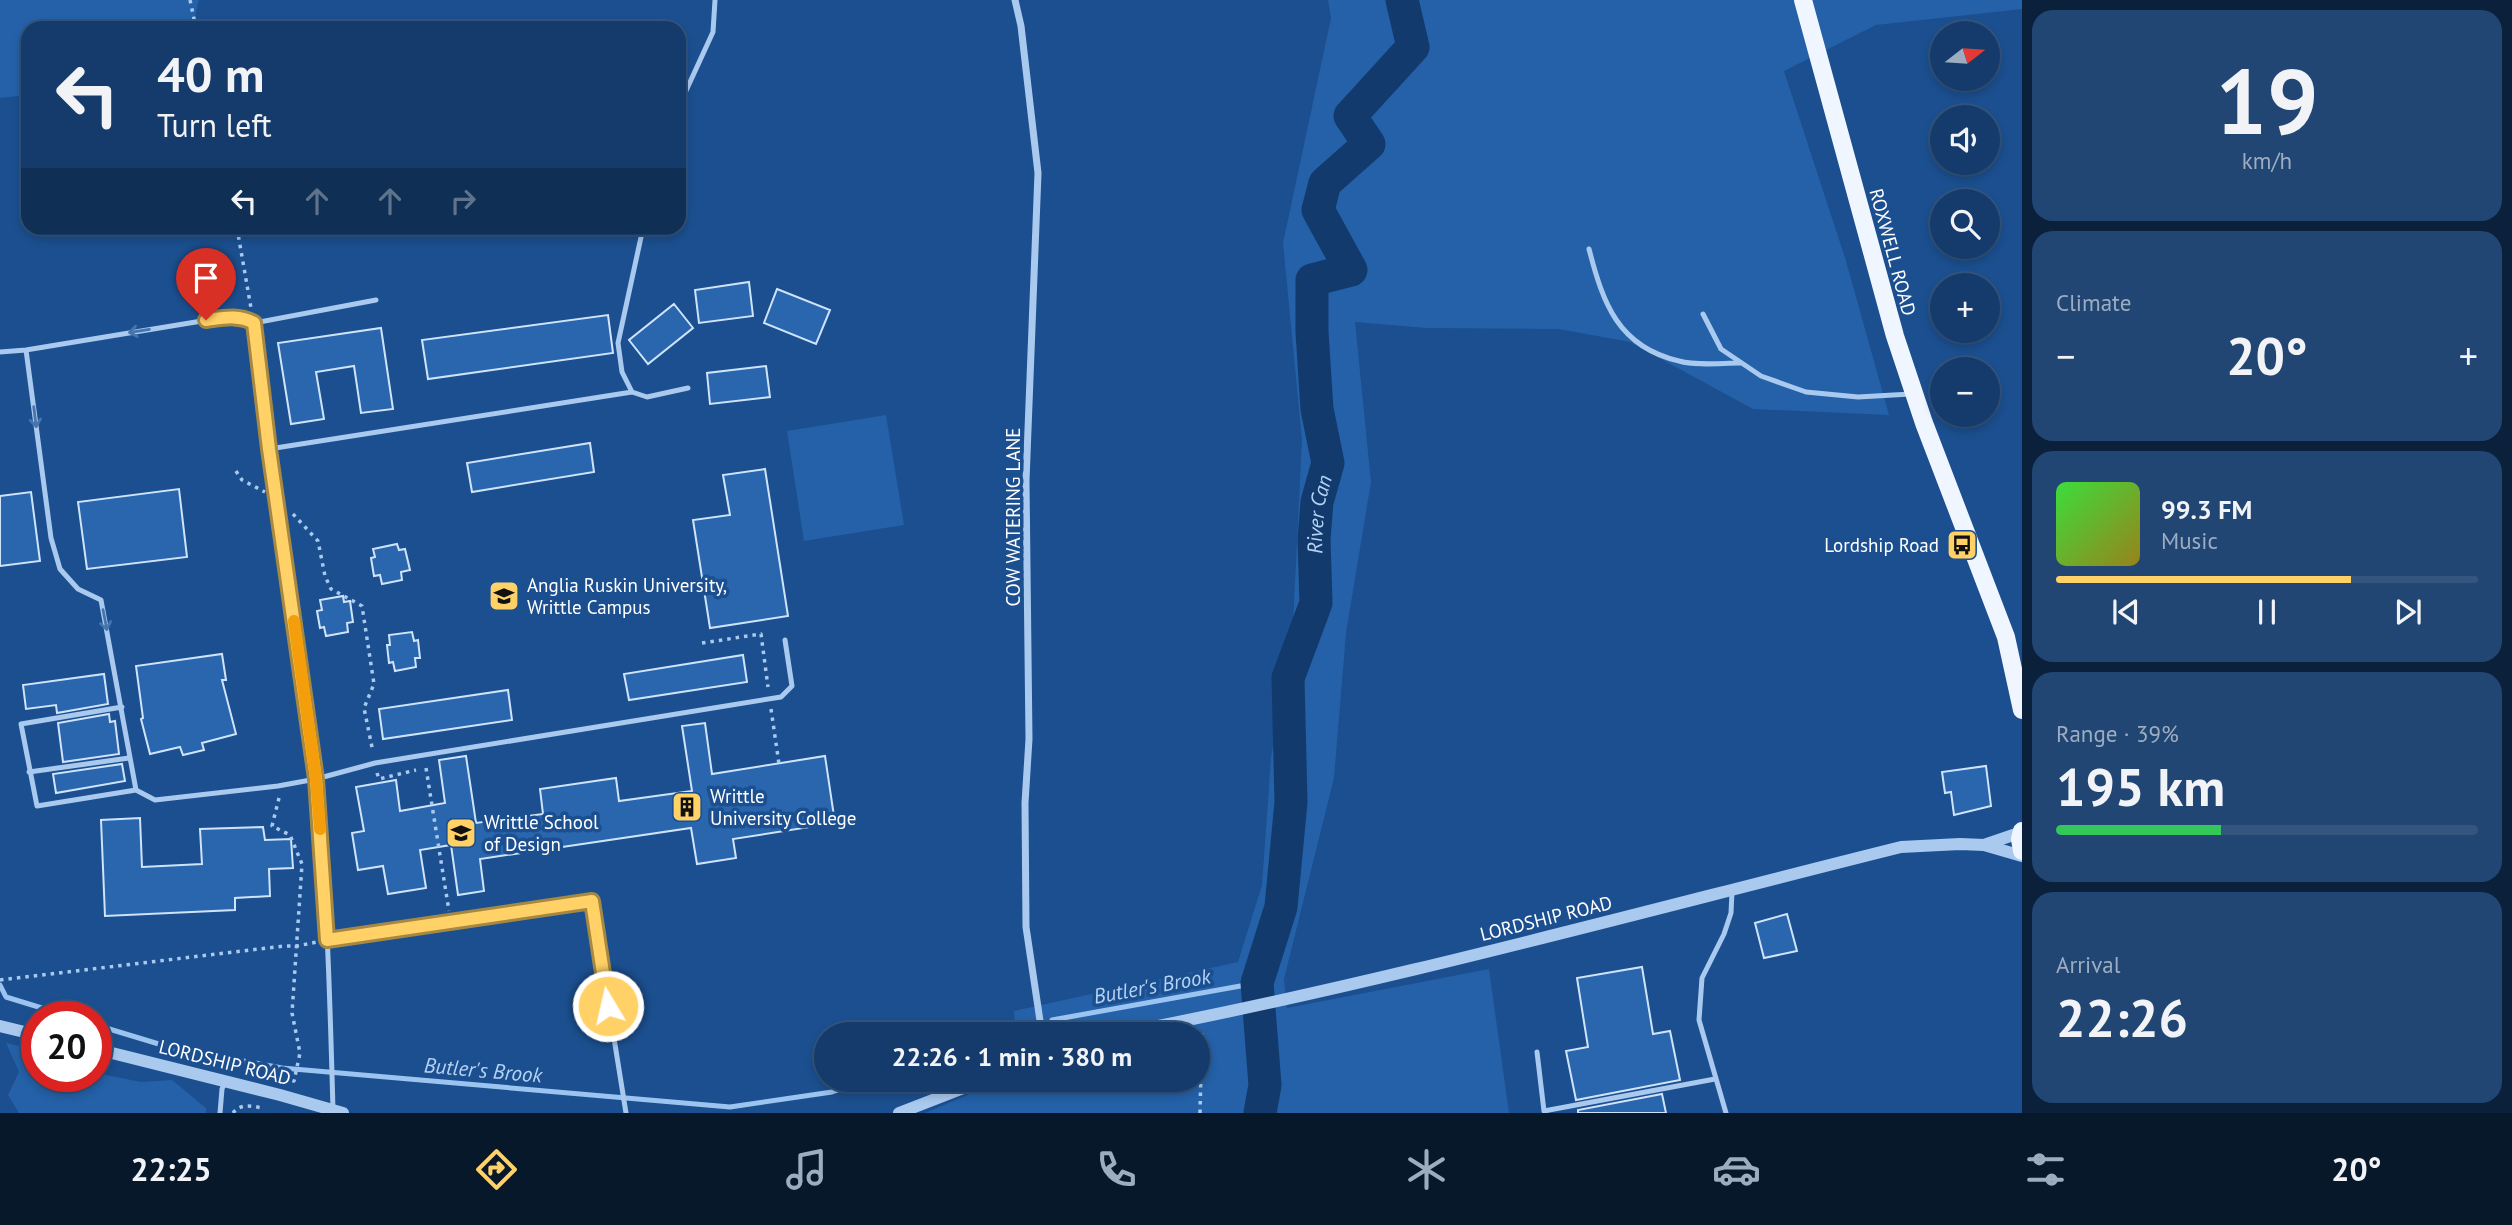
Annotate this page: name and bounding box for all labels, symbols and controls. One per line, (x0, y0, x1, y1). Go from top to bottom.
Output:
north arrow (1930, 21, 2000, 91)
map controls (1930, 21, 2000, 427)
text: 19 (2215, 41, 2319, 159)
text: 40 m (157, 42, 264, 106)
icon: left (42, 49, 133, 140)
text: Turn left (157, 104, 272, 146)
button: sound (1930, 105, 2000, 175)
text: km/h (2242, 146, 2292, 175)
icon: left (225, 182, 263, 220)
icon: ahead (298, 182, 336, 220)
icon: ahead (371, 182, 409, 220)
icon: right (444, 182, 482, 220)
street label: ROXWELL ROAD (1865, 186, 1921, 318)
button: search (1930, 189, 2000, 259)
pin (176, 248, 236, 320)
icon: arrive (187, 259, 225, 297)
button: + (1930, 273, 2000, 343)
text: Climate (2056, 288, 2131, 317)
text: 20° (2226, 322, 2308, 389)
one-way arrow (128, 325, 151, 338)
text: − (2056, 331, 2075, 380)
text: + (2459, 331, 2478, 380)
button: − (1930, 357, 2000, 427)
one-way arrow (29, 406, 42, 428)
street label: COW WATERING LANE (1001, 427, 1025, 607)
water label: River Can (1300, 471, 1338, 555)
text: 99.3 FM (2161, 493, 2252, 526)
text: Music (2161, 526, 2218, 555)
bus stop icon: Lordship Road (1945, 528, 1979, 562)
place label: Lordship Road (1824, 533, 1939, 557)
place label: Anglia Ruskin University, Writtle Campus (527, 573, 727, 619)
school or university icon: Anglia Ruskin University, Writtle Campus (487, 579, 521, 613)
icon: previous (2107, 593, 2145, 631)
icon: pause (2248, 593, 2286, 631)
icon: next (2389, 593, 2427, 631)
one-way arrow (99, 608, 113, 631)
text: Range · 39% (2056, 719, 2179, 748)
text: 195 km (2056, 753, 2225, 820)
place label: Writtle University College (710, 784, 856, 830)
building icon: Writtle University College (670, 790, 704, 824)
place label: Writtle School of Design (484, 810, 599, 856)
school or university icon: Writtle School of Design (444, 816, 478, 850)
street label: LORDSHIP ROAD (1478, 890, 1614, 946)
text: Arrival (2056, 950, 2120, 979)
water label: Butler's Brook (1091, 962, 1214, 1010)
position arrow (571, 969, 645, 1043)
text: 22:26 (2056, 984, 2188, 1051)
speed limit sign: 20 (21, 1001, 112, 1092)
street label: LORDSHIP ROAD (157, 1034, 293, 1090)
text: 22:26 · 1 min · 380 m (892, 1040, 1132, 1073)
water label: Butler's Brook (423, 1051, 545, 1089)
icon: directions (472, 1145, 521, 1194)
icon: music (782, 1145, 831, 1194)
icon: phone (1092, 1145, 1141, 1194)
icon: climate (1402, 1145, 1451, 1194)
icon: car (1712, 1145, 1761, 1194)
icon: filters (2021, 1145, 2070, 1194)
text: 22:25 (130, 1148, 212, 1190)
text: 20° (2331, 1148, 2382, 1190)

